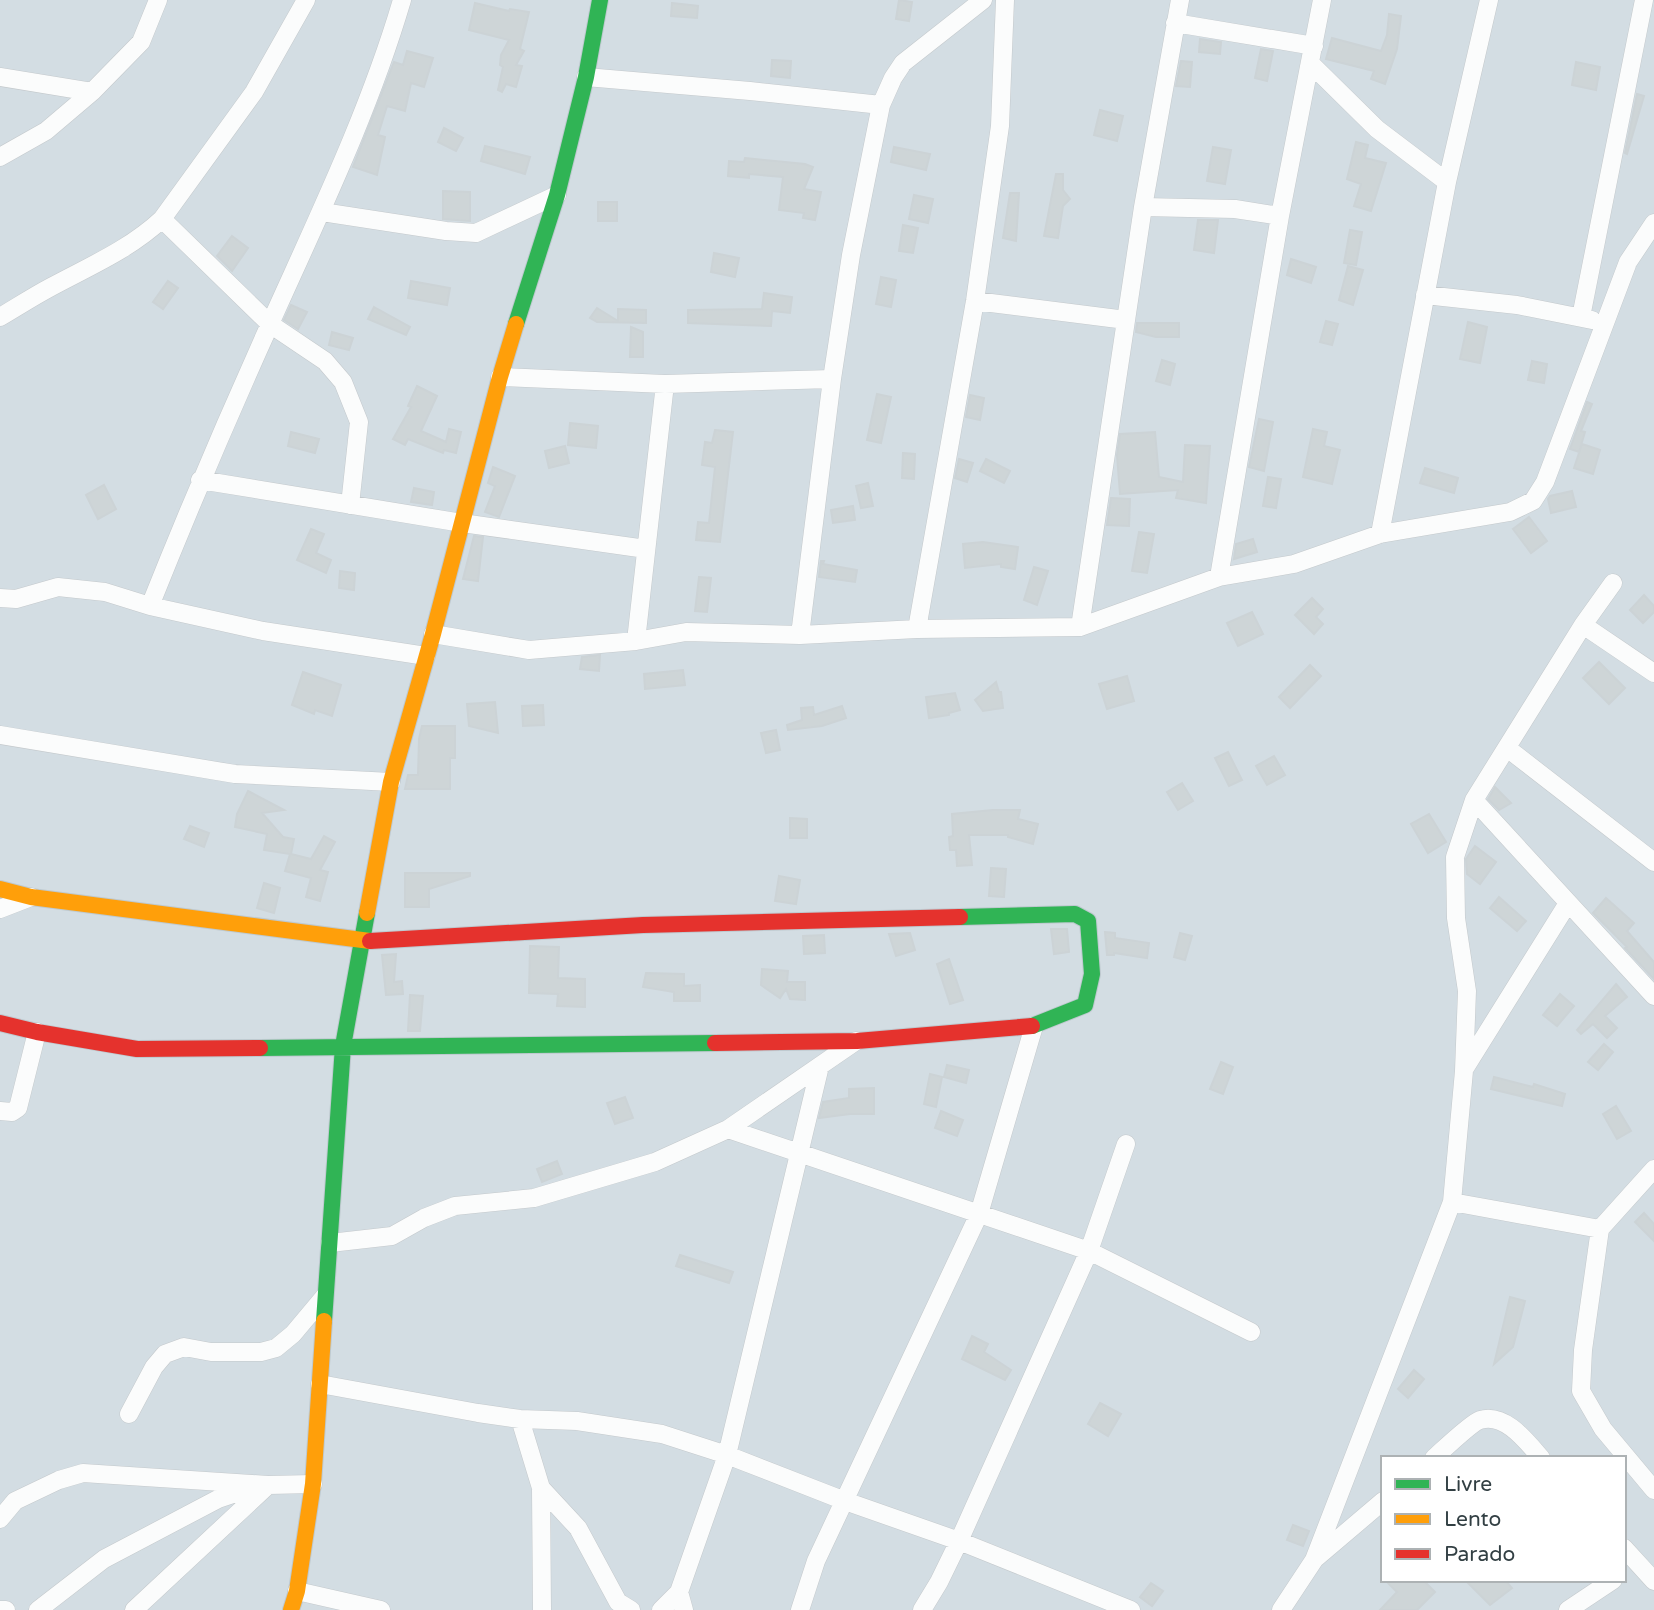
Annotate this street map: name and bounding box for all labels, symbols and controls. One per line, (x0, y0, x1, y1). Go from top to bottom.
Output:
legend (1381, 1456, 1626, 1582)
text: Livre (1444, 1472, 1492, 1497)
text: Lento (1444, 1507, 1501, 1532)
text: Parado (1444, 1542, 1515, 1567)

